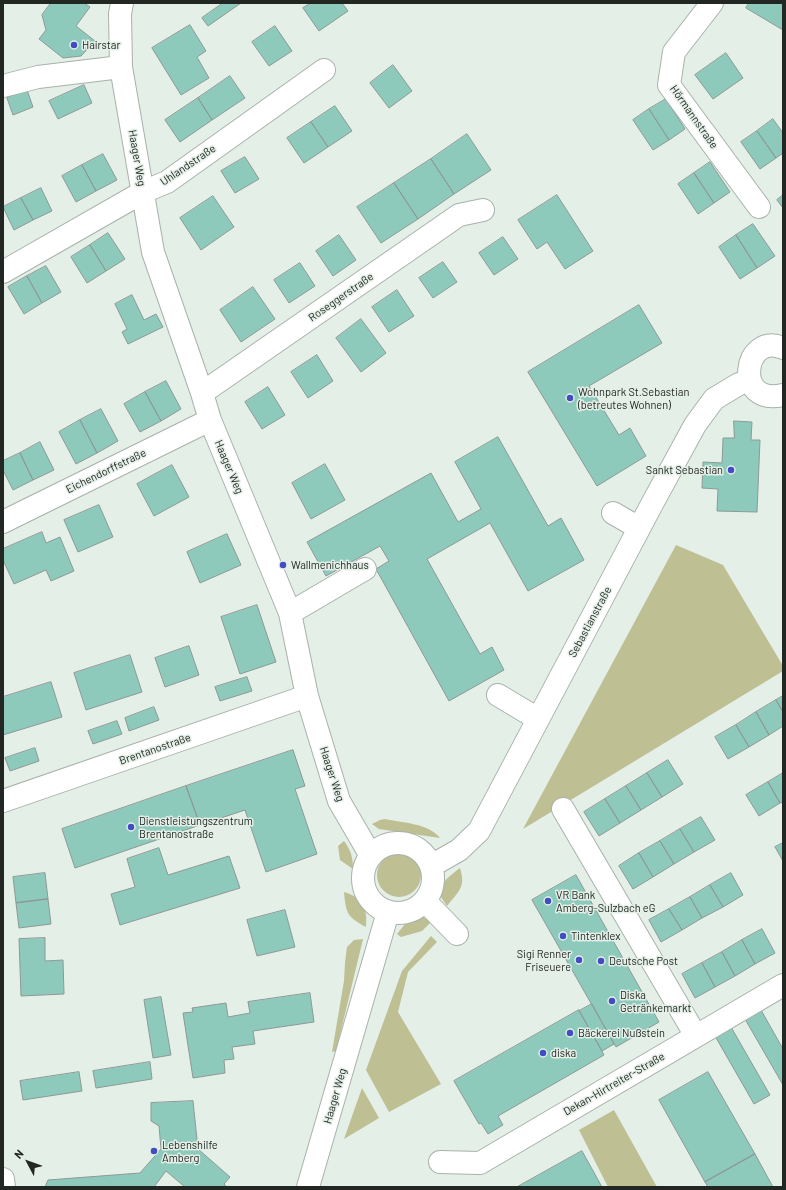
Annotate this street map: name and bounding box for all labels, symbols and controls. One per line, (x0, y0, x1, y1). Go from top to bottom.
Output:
place label: Hairstar (82, 38, 120, 52)
marker: Hairstar (69, 40, 79, 50)
street label: Hörmannstraße (667, 83, 721, 151)
street label: Haager Weg (126, 129, 148, 187)
street label: Uhlandstraße (158, 142, 218, 188)
street label: Roseggerstraße (306, 270, 376, 324)
place label: Wohnpark St.Sebastian (betreutes Wohnen) (578, 385, 689, 411)
marker: Wohnpark St.Sebastian (betreutes Wohnen) (565, 393, 575, 403)
street label: Haager Weg (212, 438, 246, 496)
street label: Eichendorffstraße (64, 446, 148, 496)
place label: Sankt Sebastian (646, 463, 723, 477)
marker: Sankt Sebastian (726, 465, 736, 475)
place label: Wallmenichhaus (291, 558, 369, 572)
marker: Wallmenichhaus (278, 560, 288, 570)
street label: Sebastianstraße (566, 584, 614, 660)
street label: Brentanostraße (117, 731, 193, 767)
street label: Haager Weg (317, 745, 347, 803)
place label: Dienstleistungszentrum Brentanostraße (139, 814, 253, 840)
marker: Dienstleistungszentrum Brentanostraße (126, 822, 136, 832)
place label: VR Bank Amberg-Sulzbach eG (556, 888, 655, 914)
marker: VR Bank Amberg-Sulzbach eG (543, 896, 553, 906)
place label: Tintenklex (571, 929, 620, 943)
marker: Tintenklex (558, 931, 568, 941)
place label: Sigi Renner Friseuere (517, 947, 571, 973)
place label: Deutsche Post (609, 954, 678, 968)
marker: Sigi Renner Friseuere (574, 955, 584, 965)
marker: Deutsche Post (596, 956, 606, 966)
place label: Diska Getränkemarkt (620, 988, 691, 1014)
marker: Diska Getränkemarkt (607, 996, 617, 1006)
place label: Bäckerei Nußstein (578, 1026, 665, 1040)
marker: Bäckerei Nußstein (565, 1028, 575, 1038)
place label: diska (551, 1046, 576, 1060)
marker: diska (538, 1048, 548, 1058)
street label: Dekan-Hirtreiter-Straße (561, 1050, 667, 1118)
street label: Haager Weg (321, 1067, 349, 1125)
place label: Lebenshilfe Amberg (162, 1138, 218, 1164)
north arrow (8, 1142, 48, 1182)
marker: Lebenshilfe Amberg (149, 1146, 159, 1156)
text: N (11, 1147, 26, 1161)

